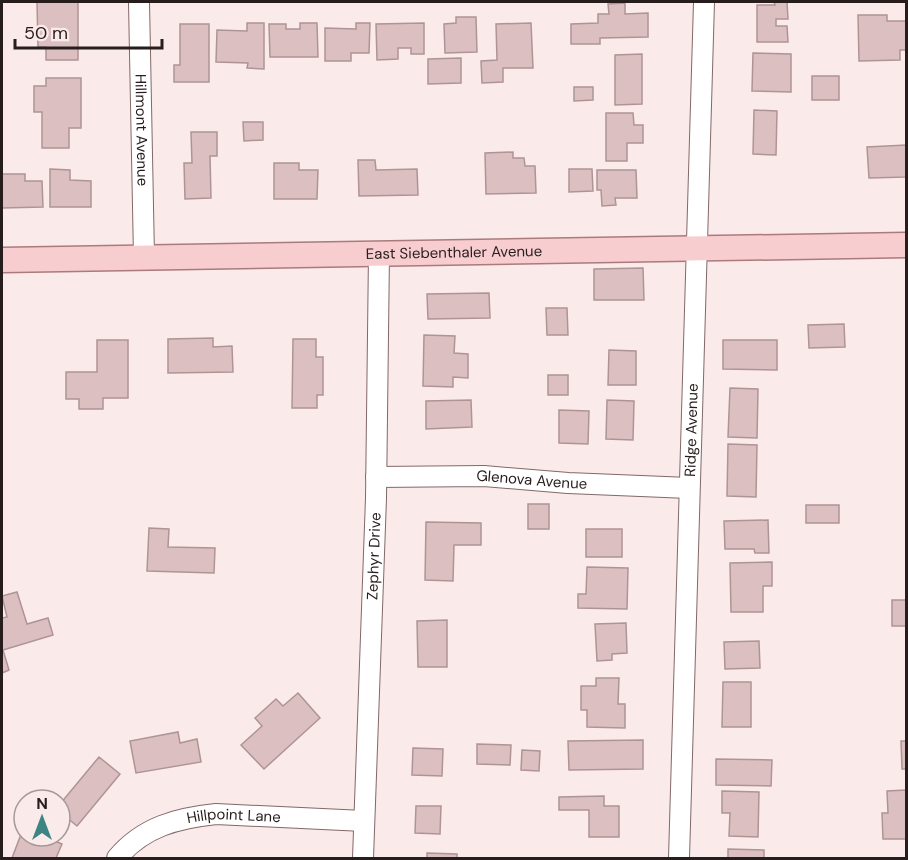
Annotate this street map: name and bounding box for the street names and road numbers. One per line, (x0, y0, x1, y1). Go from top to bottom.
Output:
street label: Hillmont Avenue (130, 74, 153, 186)
street label: East Siebenthaler Avenue (366, 241, 542, 264)
street label: Ridge Avenue (680, 383, 703, 477)
street label: Glenova Avenue (476, 466, 588, 494)
street label: Zephyr Drive (362, 512, 385, 600)
street label: Hillpoint Lane (185, 804, 281, 828)

